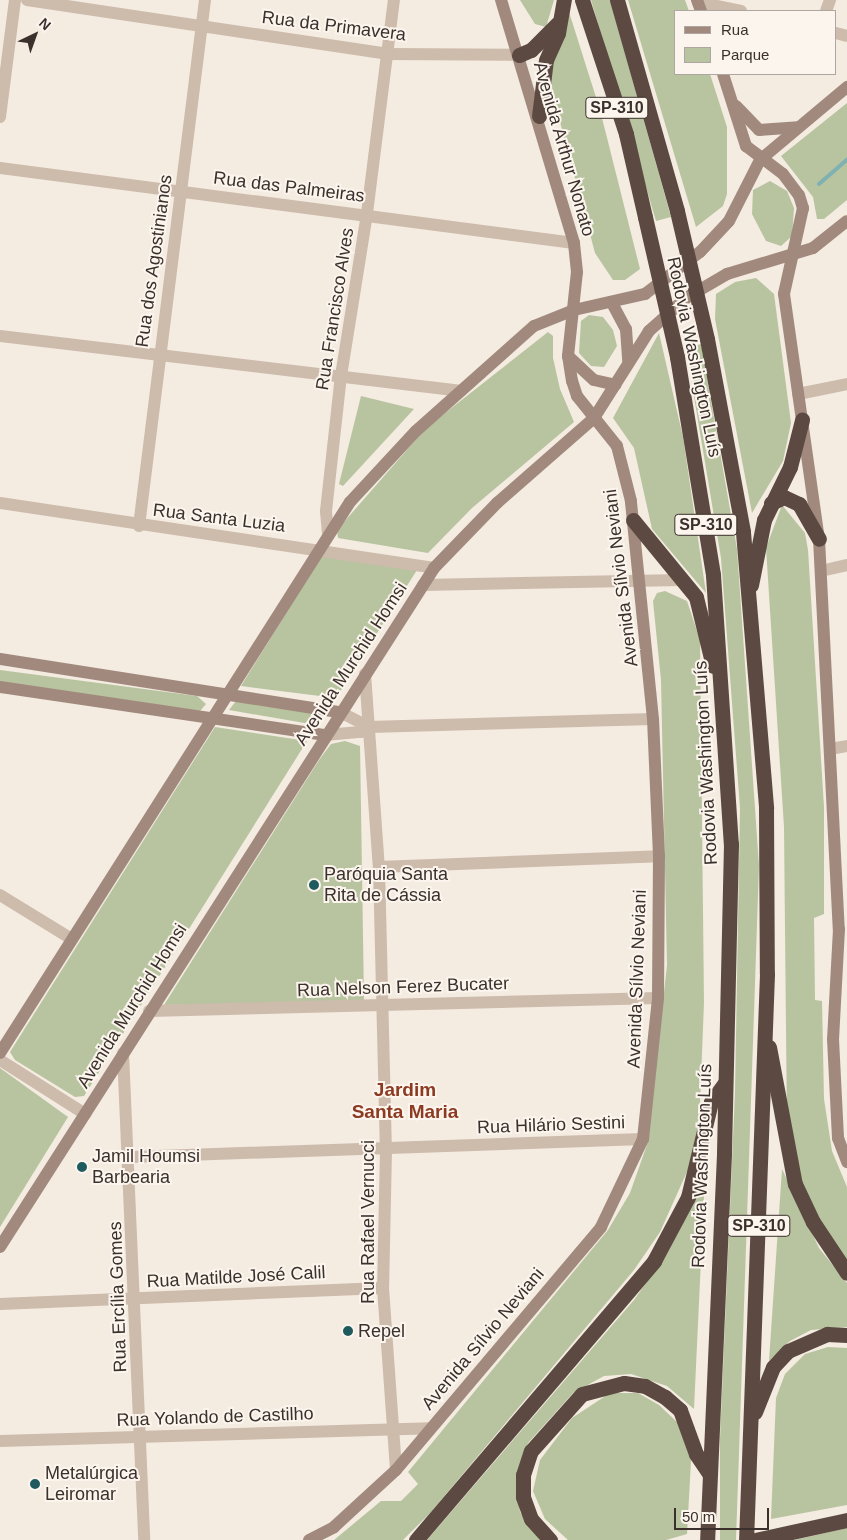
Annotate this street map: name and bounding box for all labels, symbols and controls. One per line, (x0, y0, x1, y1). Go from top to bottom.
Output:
street label: Rua da Primavera (261, 6, 407, 46)
north arrow (10, 10, 60, 60)
legend (674, 10, 837, 75)
text: N (36, 15, 54, 33)
text: Rua (721, 21, 749, 38)
text: Parque (721, 46, 769, 63)
street label: Avenida Arthur Nonato (529, 59, 599, 239)
road number: SP-310 (584, 95, 650, 122)
street label: Rua das Palmeiras (212, 167, 366, 207)
street label: Rua dos Agostinianos (131, 173, 177, 349)
street label: Rua Francisco Alves (311, 226, 359, 392)
street label: Rodovia Washington Luís (662, 255, 726, 459)
street label: Avenida Sílvio Neviani (599, 488, 643, 668)
street label: Rua Santa Luzia (152, 499, 286, 537)
road number: SP-310 (674, 512, 738, 538)
street label: Avenida Murchid Homsi (290, 579, 412, 749)
street label: Rodovia Washington Luís (690, 660, 722, 866)
place label: Paróquia Santa Rita de Cássia (324, 864, 448, 906)
marker: Paróquia Santa Rita de Cássia (308, 879, 320, 891)
street label: Avenida Sílvio Neviani (623, 889, 651, 1069)
street label: Avenida Murchid Homsi (73, 920, 191, 1092)
street label: Rua Nelson Ferez Bucater (297, 973, 509, 1001)
street label: Rodovia Washington Luís (688, 1063, 716, 1269)
district label: Jardim Santa Maria (352, 1079, 458, 1123)
street label: Rua Hilário Sestini (477, 1112, 625, 1138)
street label: Rua Rafael Vernucci (357, 1140, 379, 1304)
place label: Jamil Houmsi Barbearia (92, 1146, 200, 1188)
marker: Jamil Houmsi Barbearia (76, 1161, 88, 1173)
road number: SP-310 (726, 1212, 792, 1240)
street label: Rua Ercília Gomes (105, 1221, 131, 1373)
street label: Rua Matilde José Calil (146, 1262, 326, 1292)
street label: Avenida Sílvio Neviani (417, 1264, 549, 1414)
place label: Repel (358, 1320, 405, 1342)
marker: Repel (342, 1325, 354, 1337)
street label: Rua Yolando de Castilho (116, 1403, 314, 1431)
place label: Metalúrgica Leiromar (45, 1463, 138, 1506)
marker: Metalúrgica Leiromar (29, 1478, 41, 1490)
scale bar (677, 1498, 772, 1530)
text: 50 m (682, 1508, 715, 1525)

